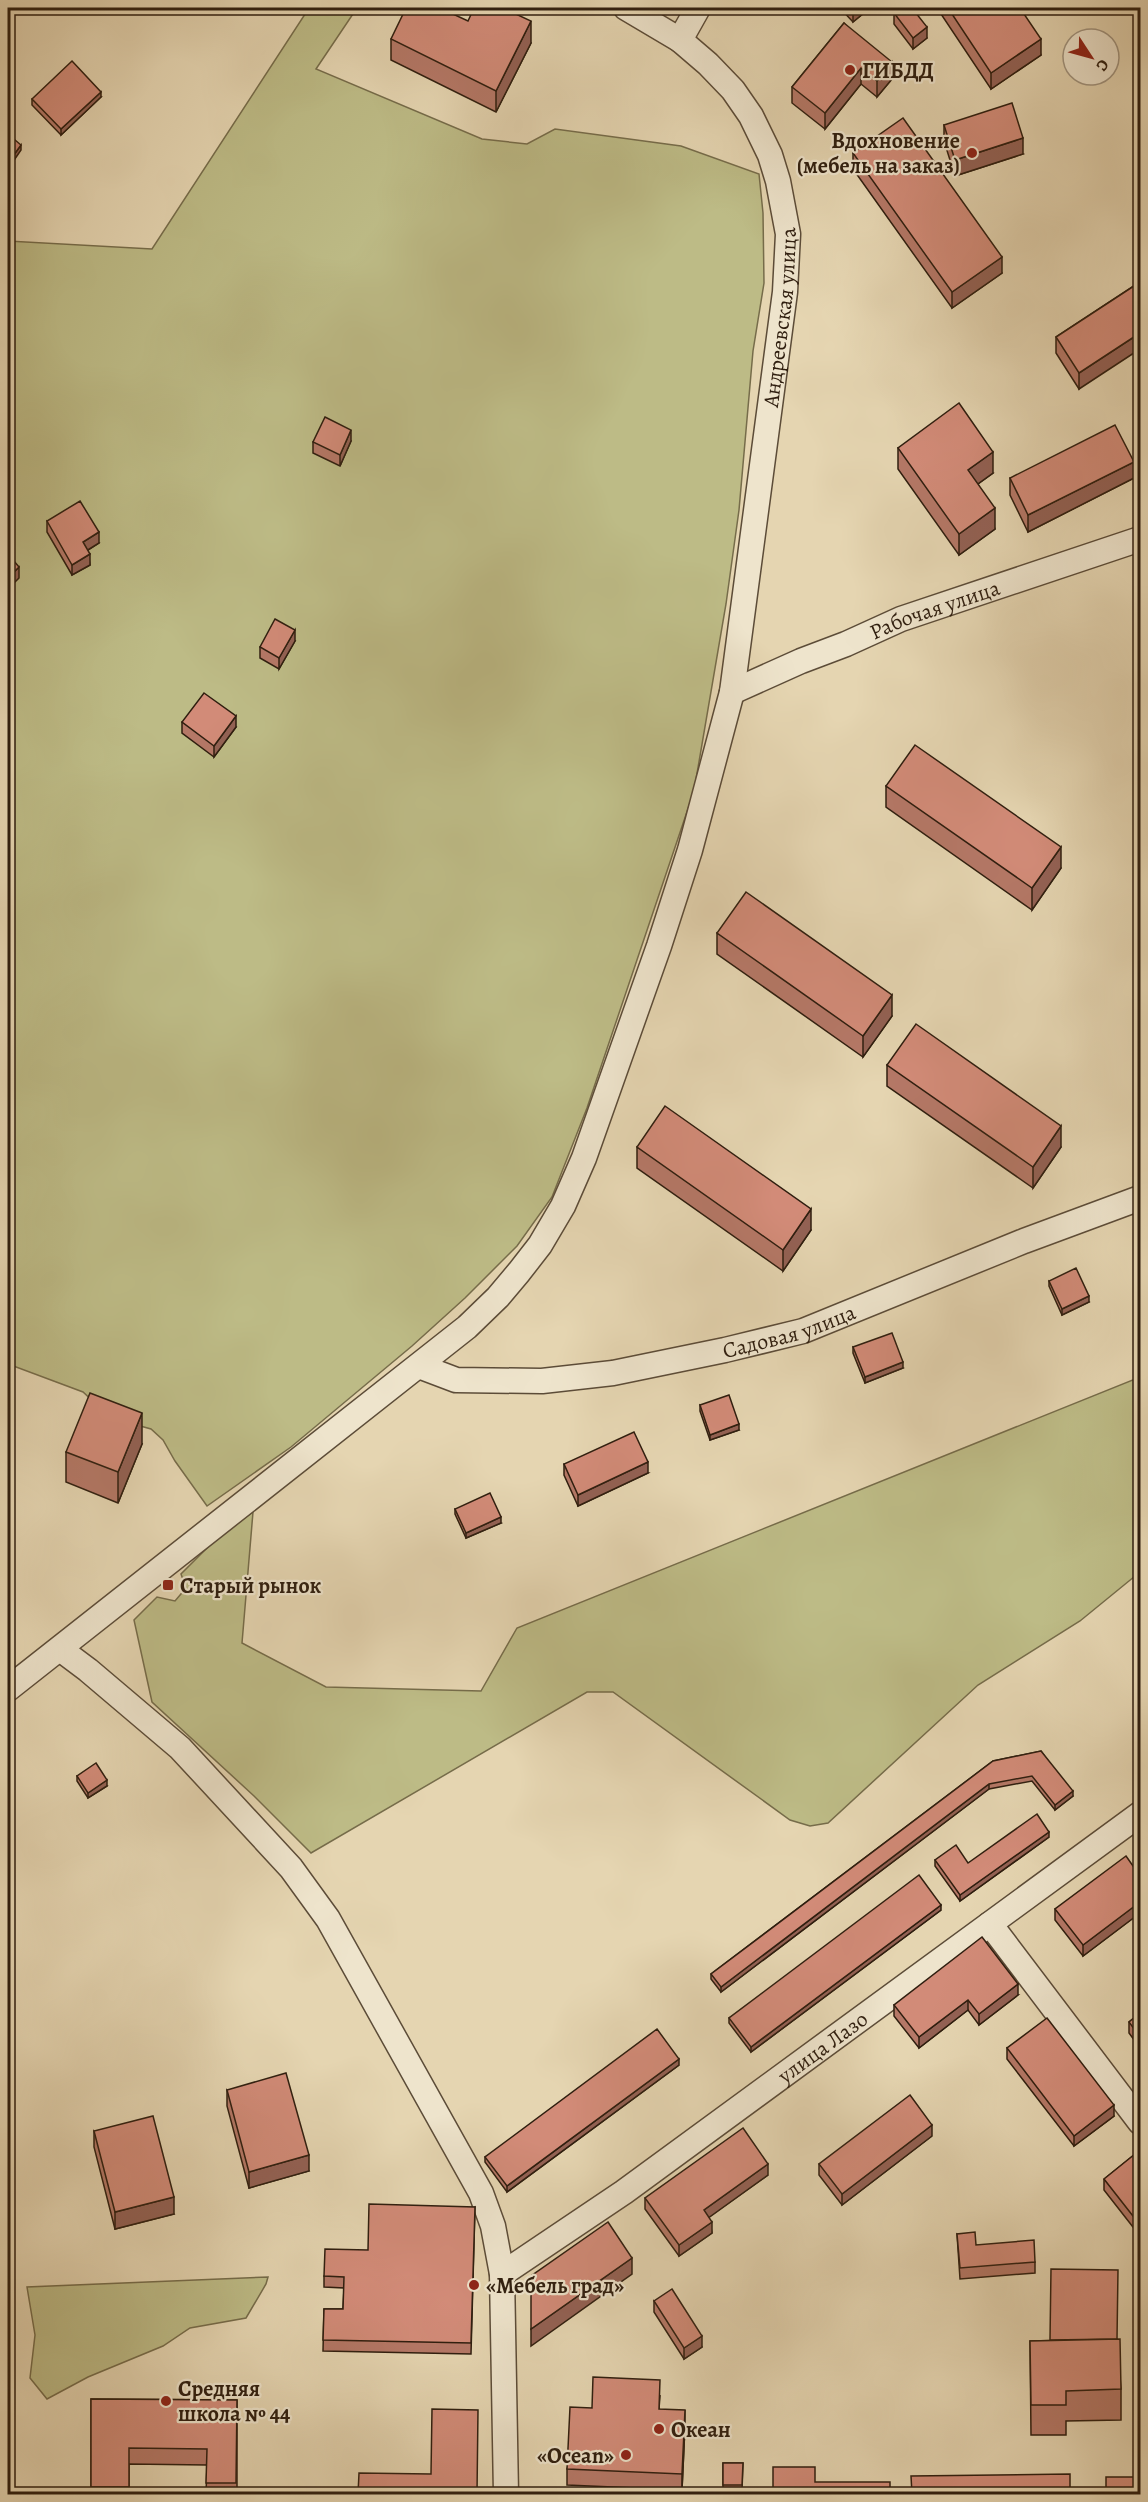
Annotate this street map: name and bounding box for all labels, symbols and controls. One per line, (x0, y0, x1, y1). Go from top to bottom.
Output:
north arrow (1061, 27, 1121, 87)
text: С (1090, 55, 1114, 76)
place label: ГИБДД (862, 56, 934, 86)
marker: ГИБДД (843, 63, 857, 77)
place label: Вдохновение (мебель на заказ) (797, 126, 960, 181)
marker: Вдохновение (мебель на заказ) (965, 146, 979, 160)
street label: Андреевская улица (756, 224, 804, 410)
street label: Рабочая улица (865, 573, 1005, 647)
street label: Садовая улица (720, 1297, 861, 1366)
place label: Старый рынок (180, 1571, 322, 1601)
marker: Старый рынок (161, 1578, 175, 1592)
street label: улица Лазо (771, 2004, 874, 2091)
place label: «Мебель град» (486, 2271, 624, 2301)
marker: «Мебель град» (467, 2278, 481, 2292)
place label: Средняя школа № 44 (178, 2374, 290, 2429)
marker: Средняя школа № 44 (159, 2394, 173, 2408)
place label: Океан (671, 2415, 731, 2445)
marker: Океан (652, 2422, 666, 2436)
place label: «Оcean» (537, 2441, 614, 2471)
marker: «Оcean» (619, 2448, 633, 2462)

